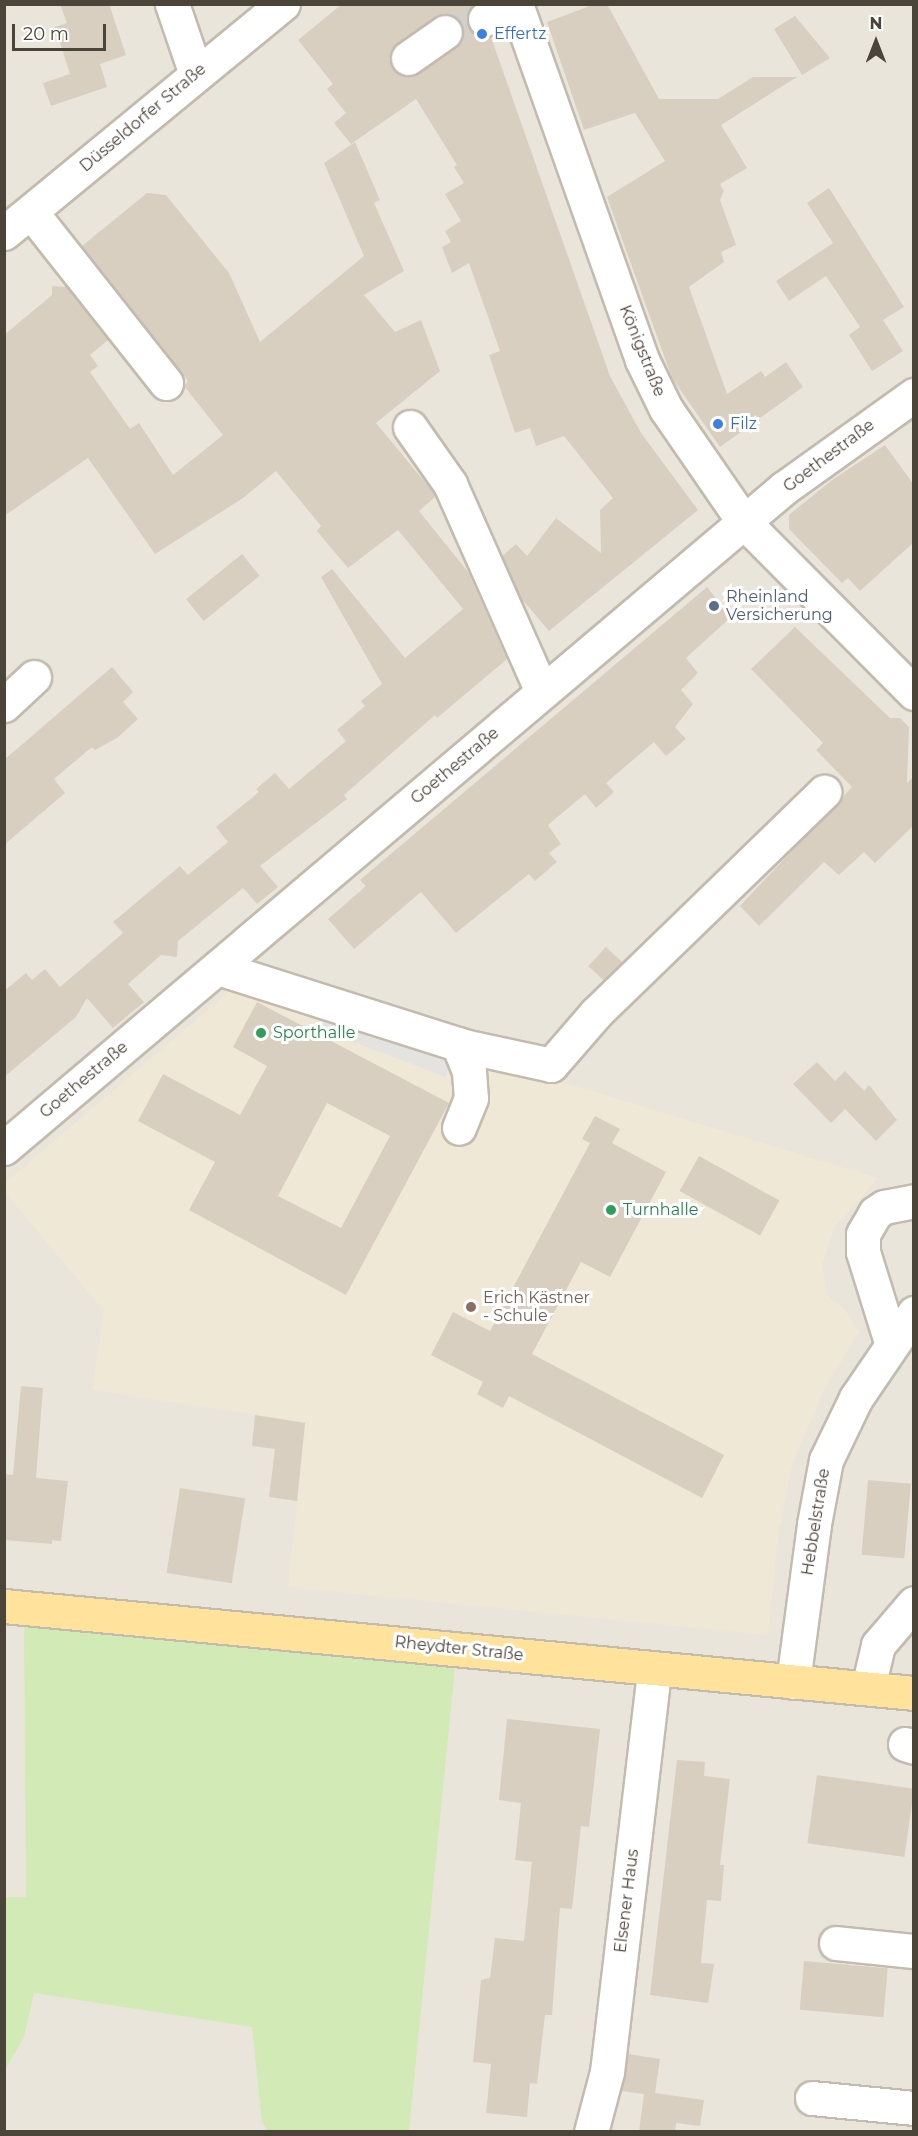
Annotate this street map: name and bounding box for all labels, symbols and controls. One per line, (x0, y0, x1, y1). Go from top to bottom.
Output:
scale bar (15, 12, 110, 50)
north arrow (846, 12, 906, 72)
text: N (870, 14, 882, 33)
text: 20 m (23, 23, 69, 45)
place label: Effertz (494, 24, 546, 44)
marker: Effertz (475, 27, 489, 41)
street label: Düsseldorfer Straße (76, 60, 210, 176)
street label: Königstraße (615, 302, 669, 400)
place label: Filz (730, 414, 757, 434)
street label: Goethestraße (780, 416, 878, 496)
marker: Filz (711, 417, 725, 431)
place label: Rheinland Versicherung (726, 587, 833, 625)
marker: Rheinland Versicherung (707, 599, 721, 613)
street label: Goethestraße (407, 724, 503, 808)
place label: Sporthalle (273, 1023, 355, 1043)
marker: Sporthalle (254, 1026, 268, 1040)
street label: Goethestraße (36, 1038, 132, 1122)
place label: Turnhalle (623, 1200, 698, 1220)
marker: Turnhalle (604, 1203, 618, 1217)
place label: Erich Kästner - Schule (483, 1288, 590, 1326)
marker: Erich Kästner - Schule (464, 1300, 478, 1314)
street label: Hebbelstraße (798, 1467, 834, 1577)
street label: Rheydter Straße (394, 1633, 524, 1665)
street label: Elsener Haus (611, 1848, 643, 1954)

